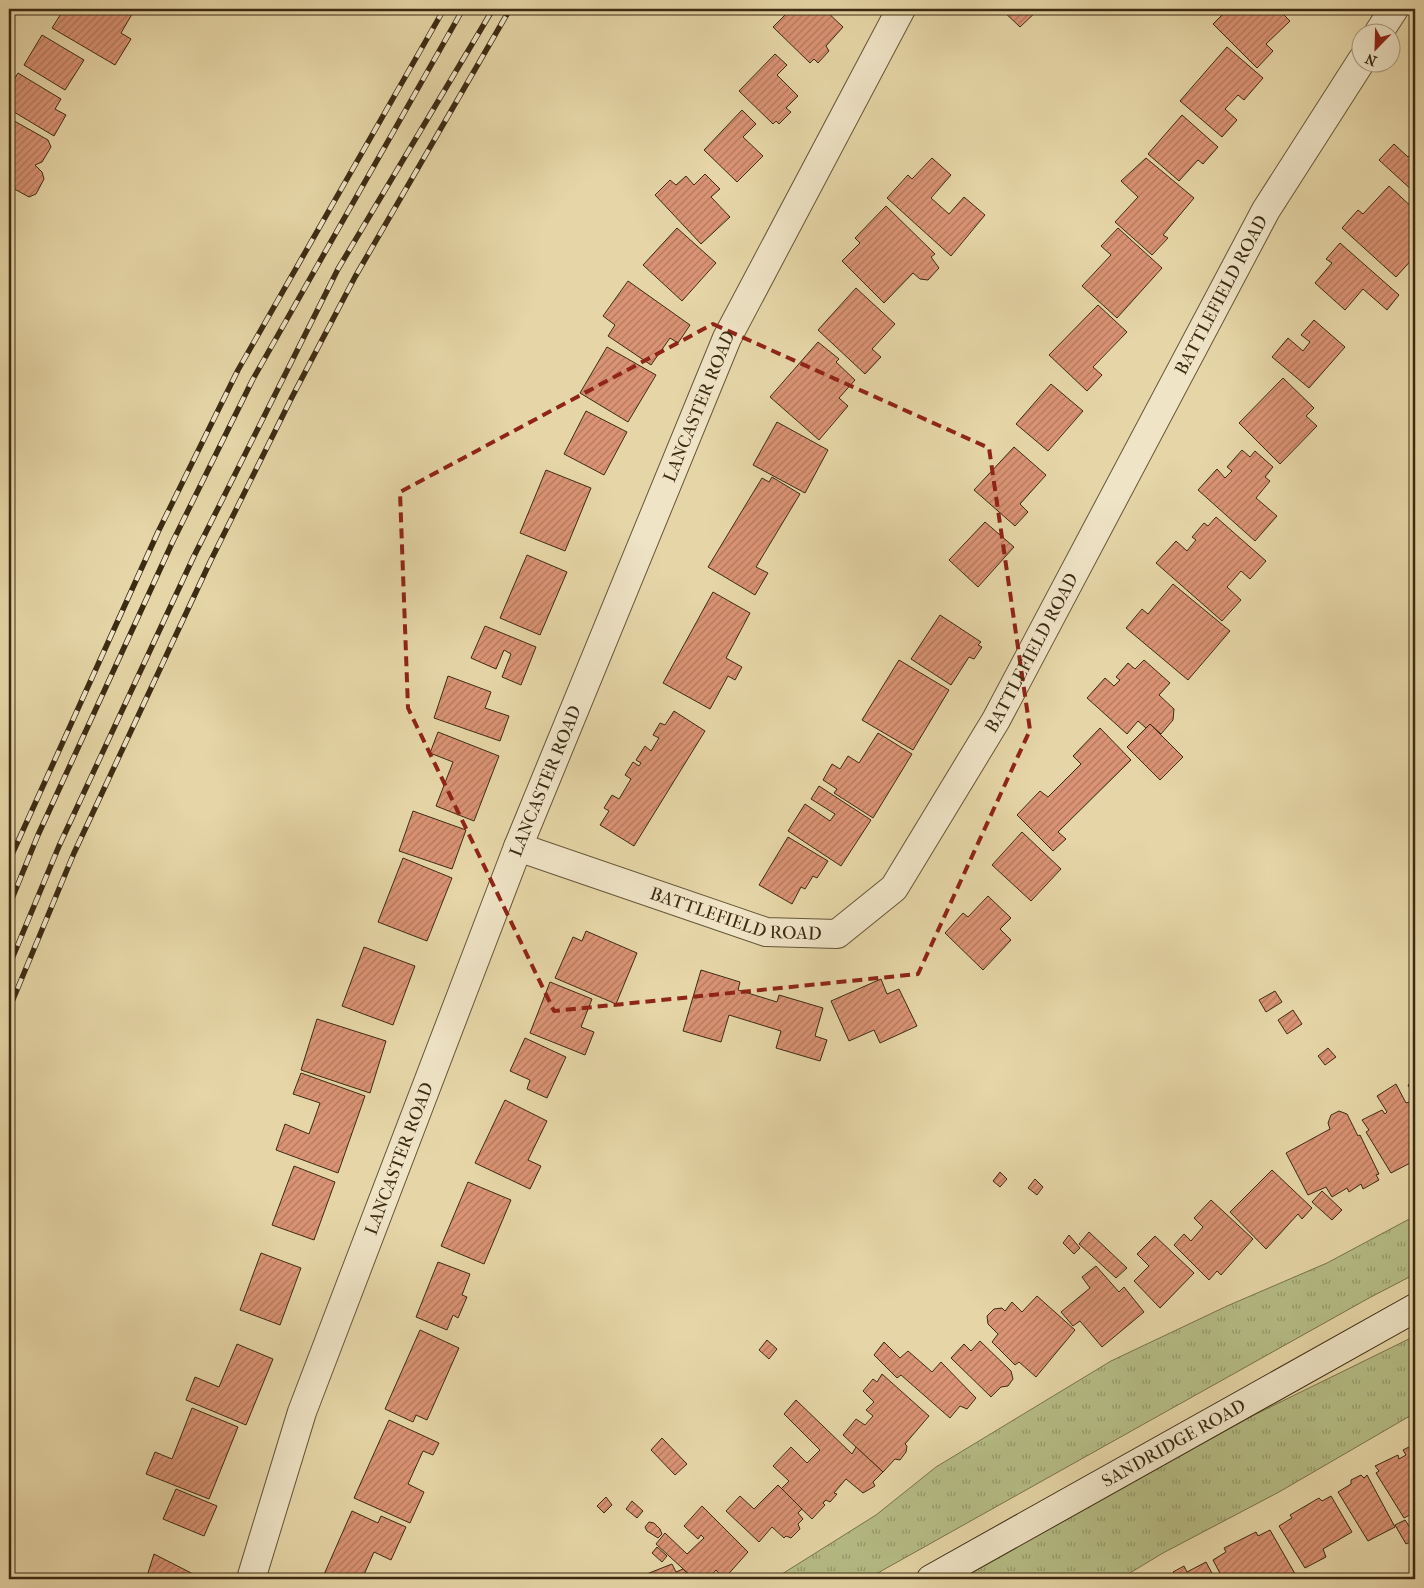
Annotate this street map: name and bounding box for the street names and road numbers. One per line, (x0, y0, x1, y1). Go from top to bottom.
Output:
street label: BATTLEFIELD ROAD (1171, 212, 1272, 378)
street label: LANCASTER ROAD (659, 327, 740, 485)
street label: BATTLEFIELD ROAD (981, 570, 1083, 737)
street label: LANCASTER ROAD (505, 702, 586, 860)
street label: BATTLEFIELD ROAD (647, 883, 822, 945)
street label: LANCASTER ROAD (361, 1080, 438, 1238)
street label: SANDRIDGE ROAD (1098, 1395, 1249, 1492)

